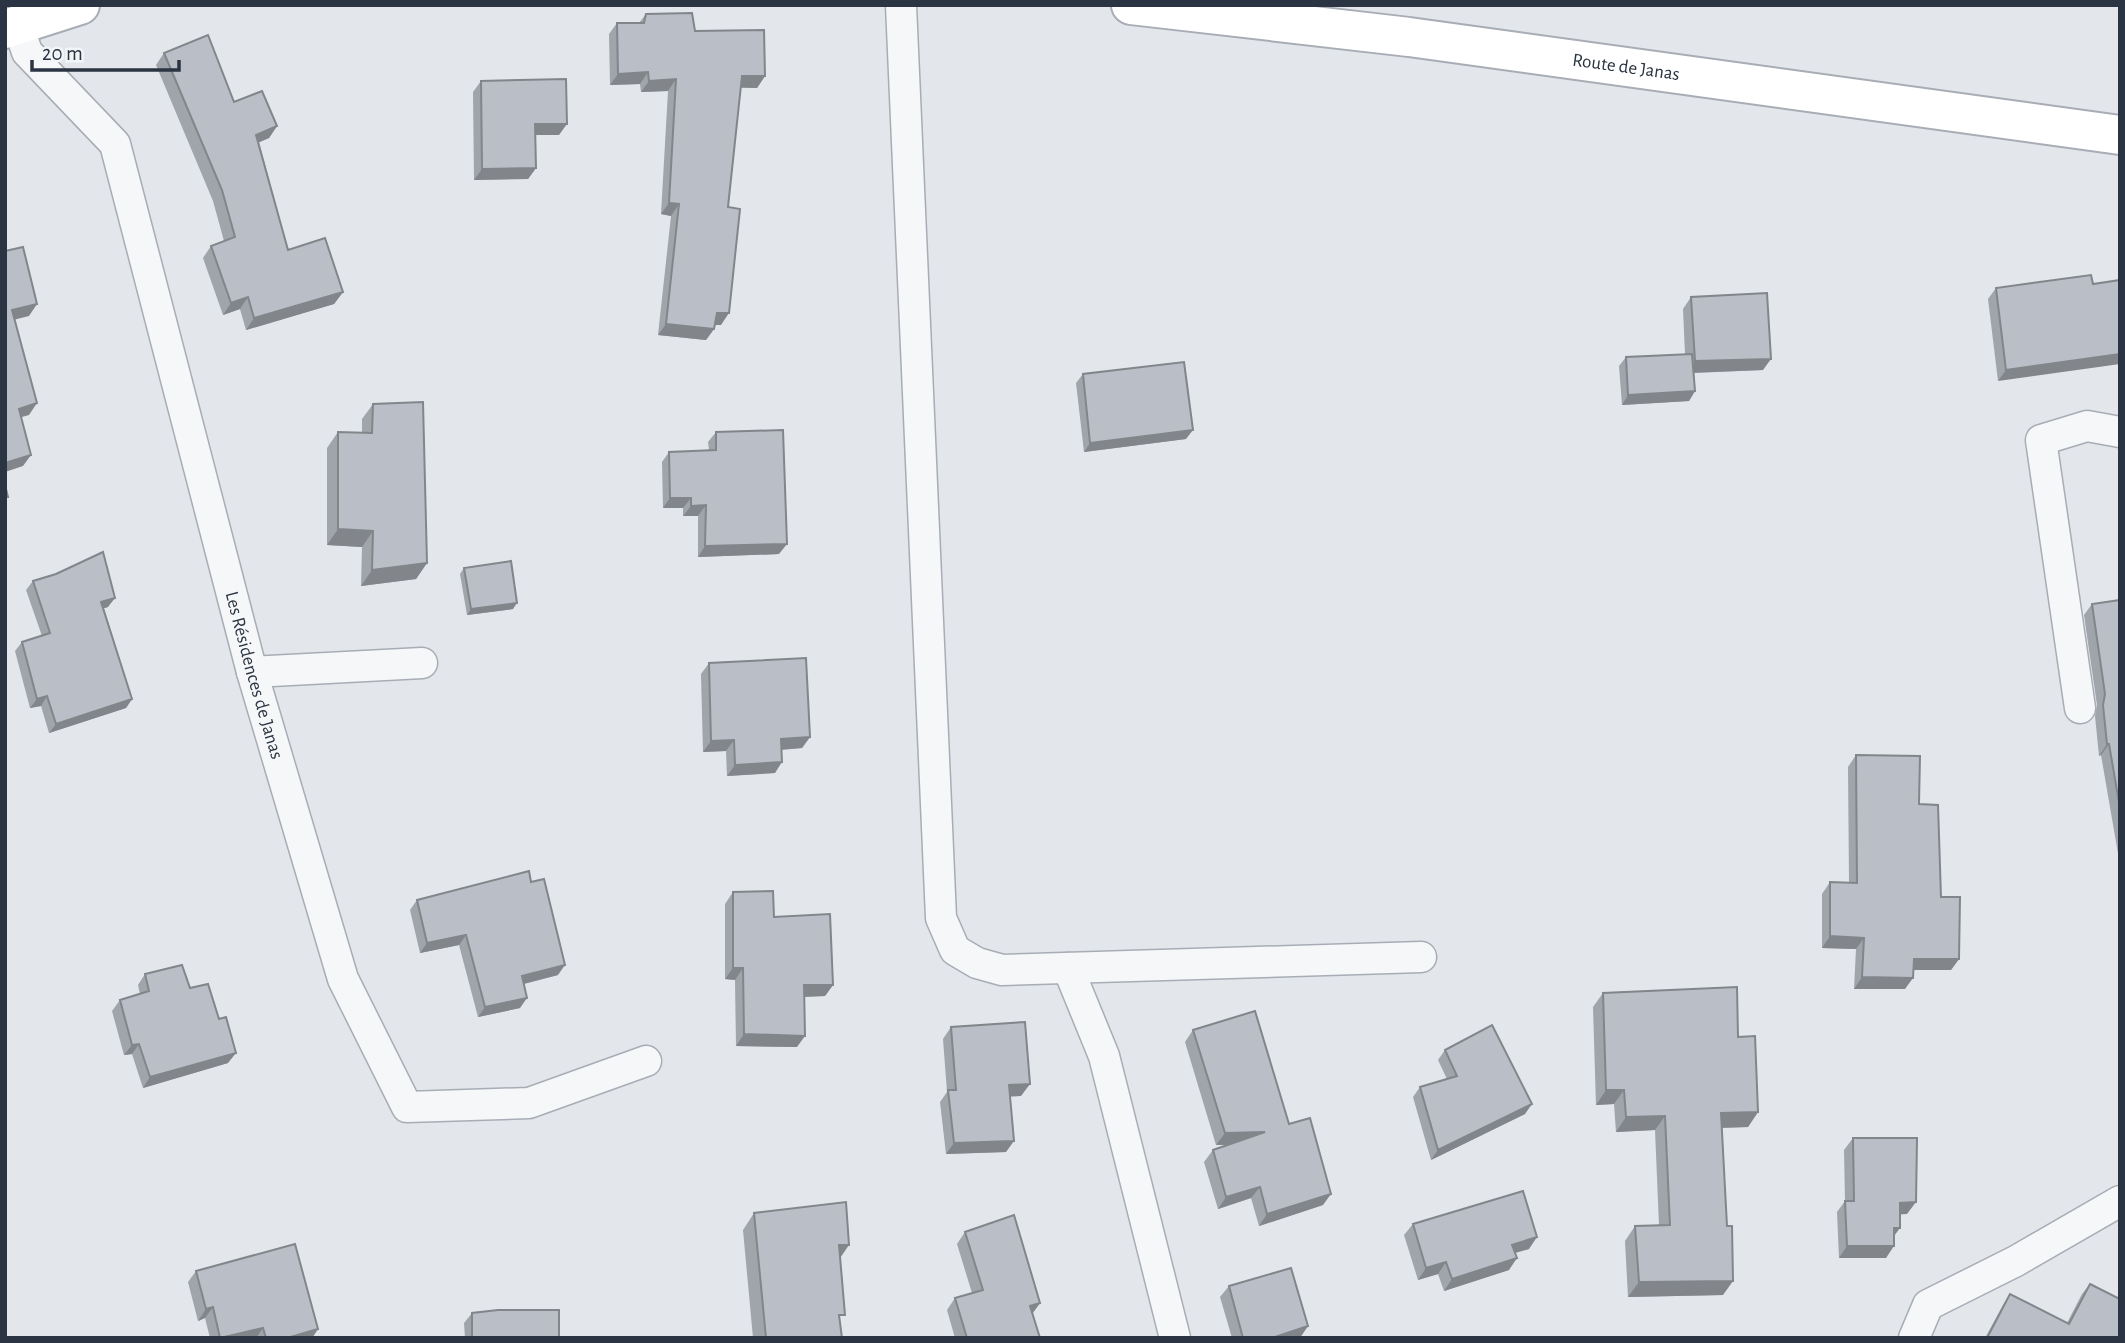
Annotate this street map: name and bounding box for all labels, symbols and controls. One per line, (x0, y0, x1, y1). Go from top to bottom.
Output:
scale bar (32, 28, 178, 72)
text: 20 m (42, 43, 83, 64)
street label: Route de Janas (1571, 50, 1681, 84)
street label: Les Résidences de Janas (222, 589, 287, 761)

